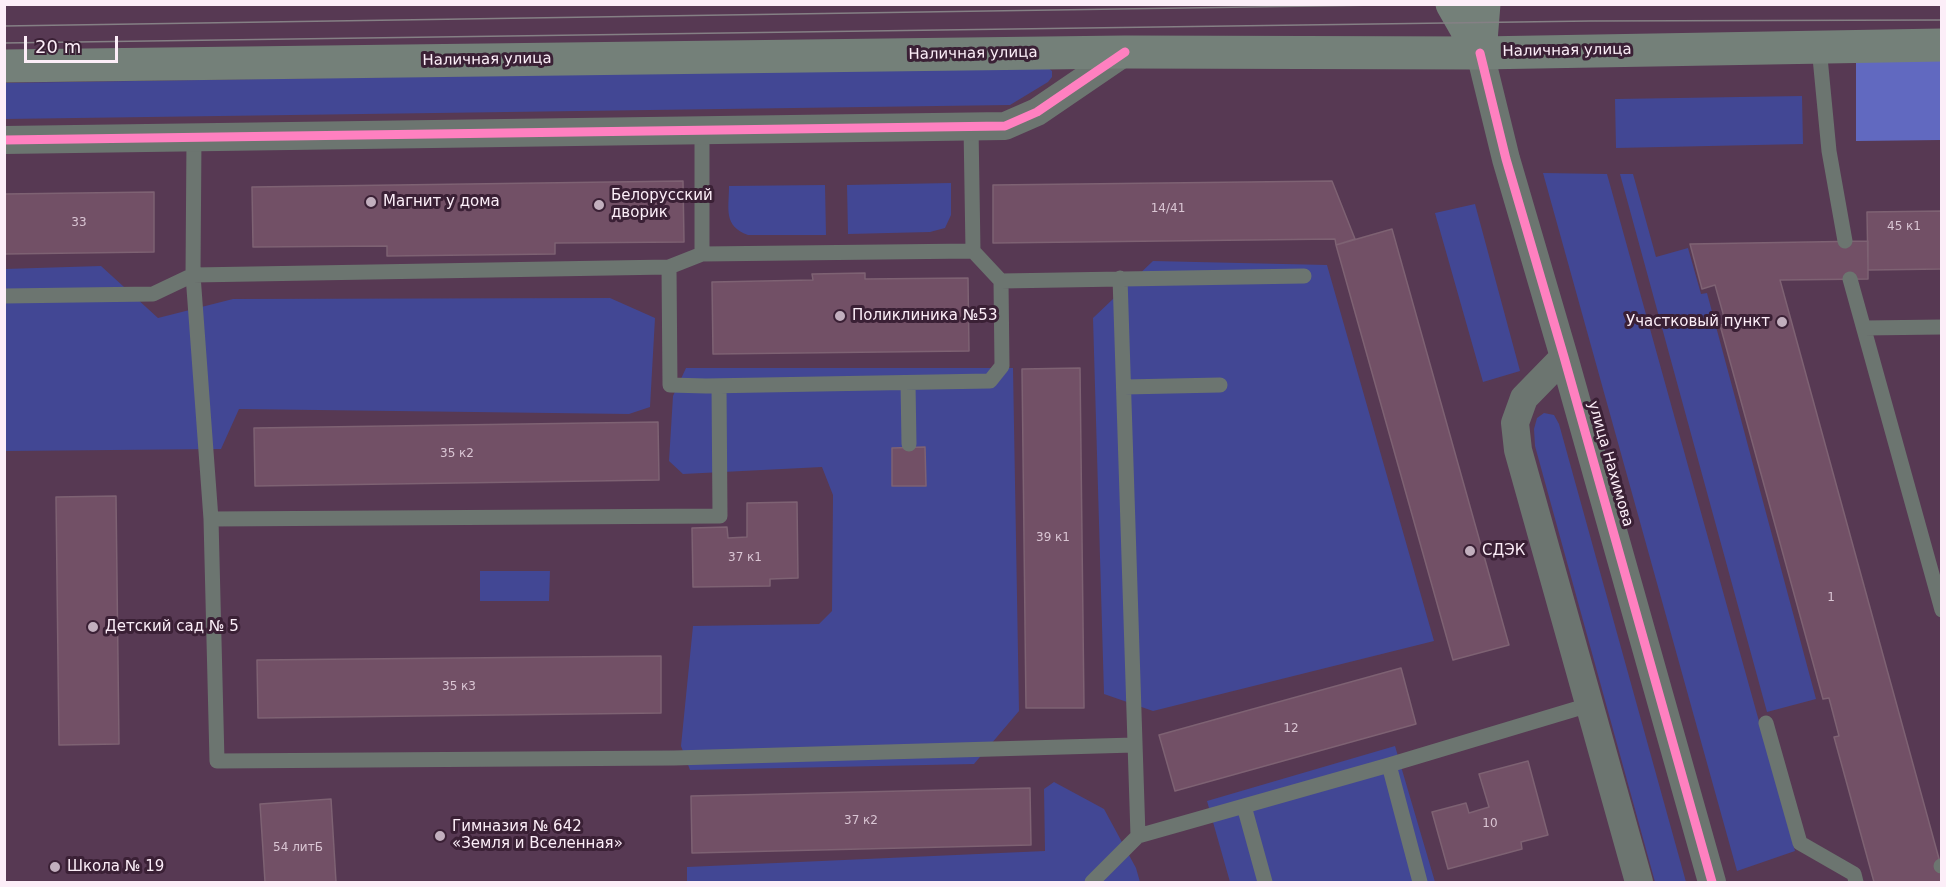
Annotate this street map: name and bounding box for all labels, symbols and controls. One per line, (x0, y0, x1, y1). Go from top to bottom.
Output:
scale bar (27, 24, 122, 62)
text: 20 m (35, 36, 81, 57)
street label: Наличная улица (1502, 41, 1632, 61)
street label: Наличная улица (908, 44, 1038, 64)
street label: Наличная улица (422, 50, 552, 70)
place label: Белорусский дворик (611, 187, 713, 222)
place label: Магнит у дома (383, 193, 500, 211)
marker: Магнит у дома (364, 195, 378, 209)
marker: Белорусский дворик (592, 198, 606, 212)
house number: 14/41 (1151, 202, 1185, 216)
house number: 33 (71, 216, 87, 230)
house number: 45 к1 (1887, 220, 1921, 234)
place label: Поликлиника №53 (852, 307, 997, 325)
marker: Поликлиника №53 (833, 309, 847, 323)
place label: Участковый пункт (1626, 313, 1770, 331)
marker: Участковый пункт (1775, 315, 1789, 329)
street label: улица Нахимова (1583, 399, 1637, 529)
house number: 35 к2 (440, 447, 474, 461)
house number: 39 к1 (1036, 531, 1070, 545)
place label: СДЭК (1482, 542, 1525, 560)
marker: СДЭК (1463, 544, 1477, 558)
house number: 37 к1 (728, 551, 762, 565)
house number: 1 (1827, 591, 1835, 605)
place label: Детский сад № 5 (105, 618, 239, 636)
marker: Детский сад № 5 (86, 620, 100, 634)
house number: 35 к3 (442, 680, 476, 694)
house number: 12 (1283, 722, 1299, 736)
house number: 37 к2 (844, 814, 878, 828)
house number: 10 (1482, 817, 1498, 831)
place label: Гимназия № 642 «Земля и Вселенная» (452, 818, 623, 853)
marker: Гимназия № 642 «Земля и Вселенная» (433, 829, 447, 843)
house number: 54 литБ (273, 841, 323, 855)
place label: Школа № 19 (67, 858, 164, 876)
marker: Школа № 19 (48, 860, 62, 874)

